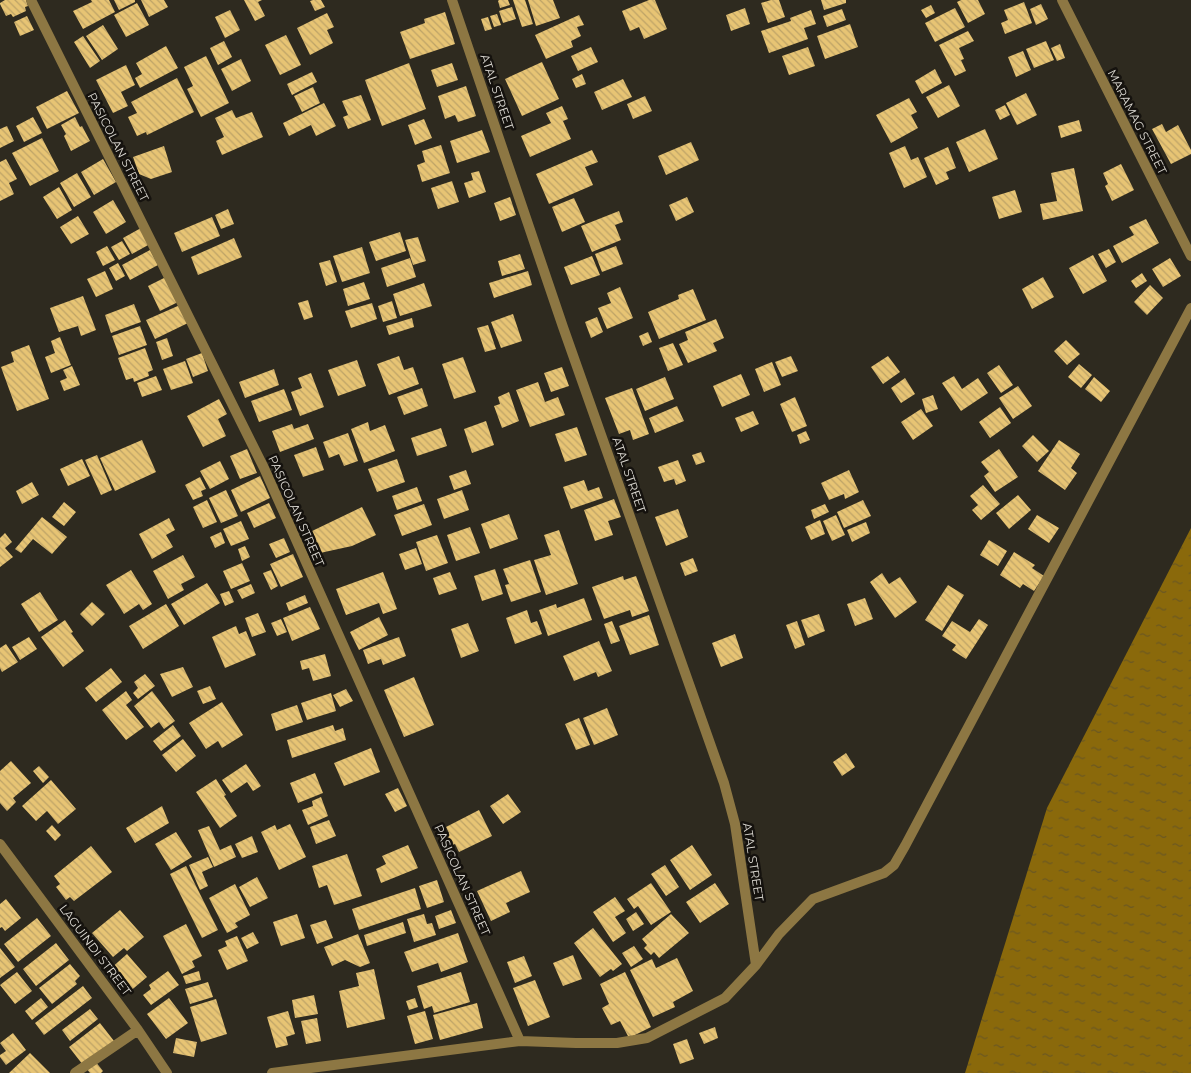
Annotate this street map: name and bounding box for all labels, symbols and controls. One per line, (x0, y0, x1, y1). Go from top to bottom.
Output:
street label: ATAL STREET (477, 52, 517, 132)
street label: MARAMAG STREET (1105, 67, 1170, 177)
street label: PASICOLAN STREET (84, 90, 152, 204)
street label: ATAL STREET (609, 435, 649, 515)
street label: PASICOLAN STREET (265, 453, 328, 569)
street label: PASICOLAN STREET (431, 822, 494, 938)
street label: ATAL STREET (740, 822, 767, 902)
street label: LAGUINDI STREET (56, 901, 135, 998)

